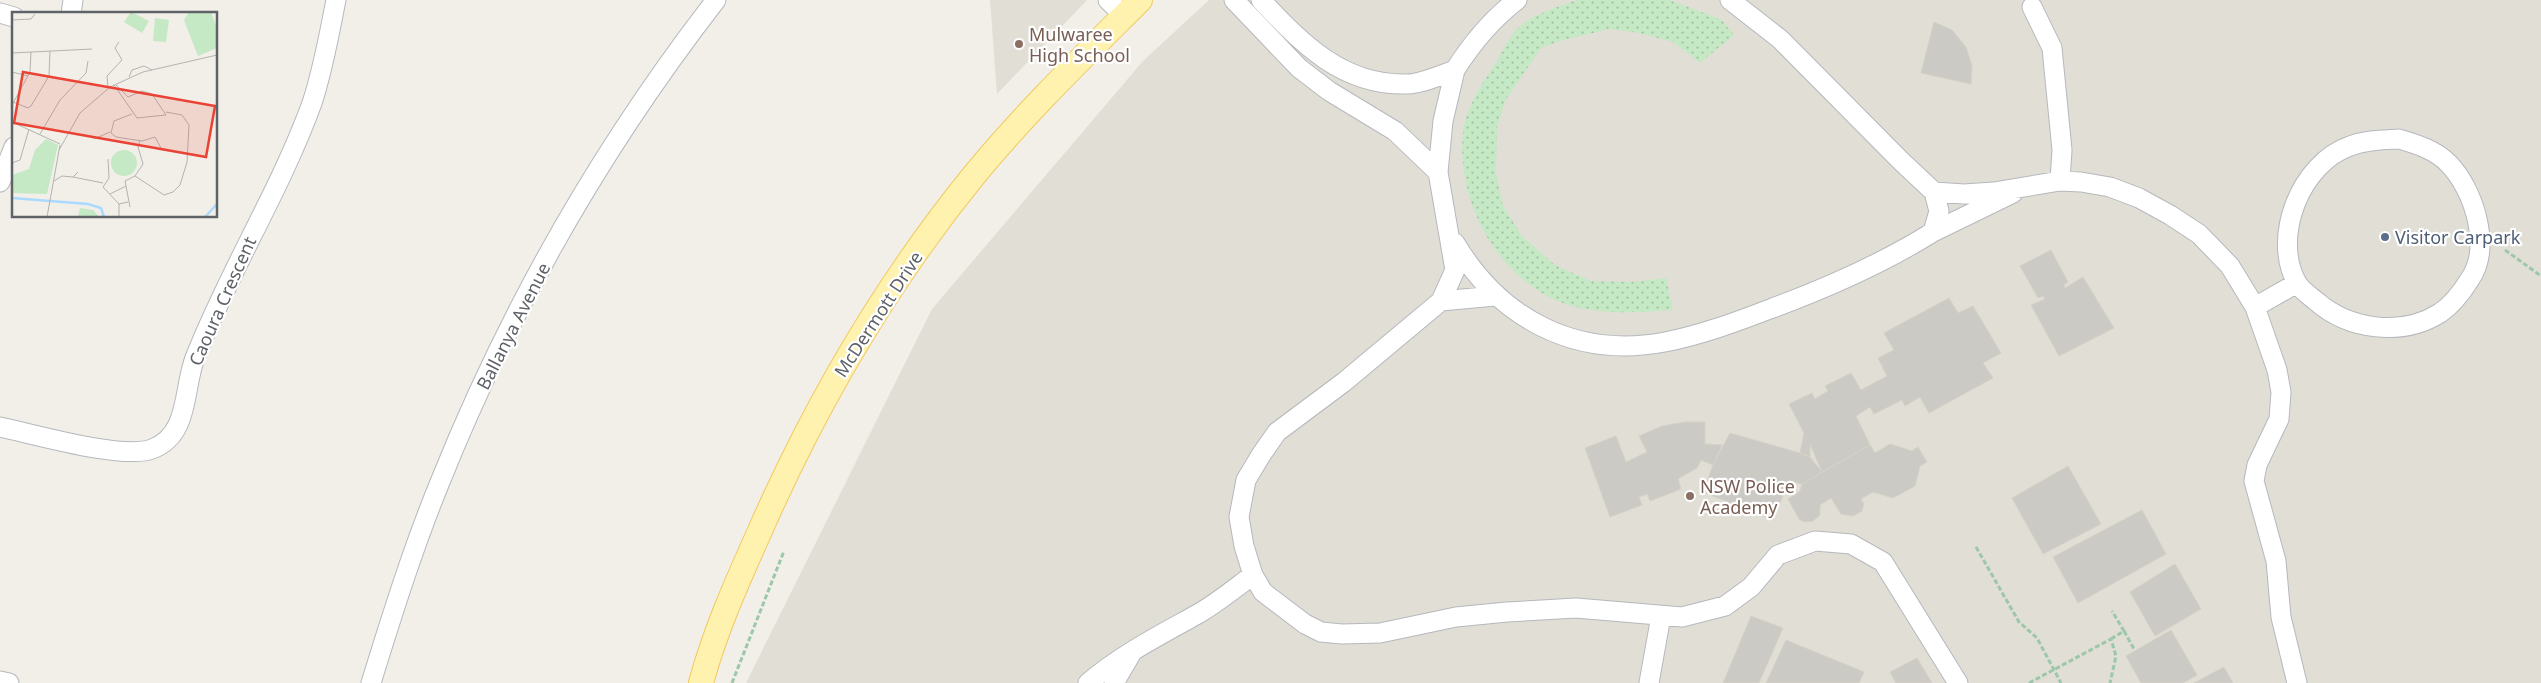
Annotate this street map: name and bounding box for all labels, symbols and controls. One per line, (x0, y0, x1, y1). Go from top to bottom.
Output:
inset map (12, 12, 218, 218)
place label: Mulwaree High School (1029, 22, 1130, 67)
marker: Mulwaree High School (1013, 38, 1025, 50)
place label: Visitor Carpark (2395, 225, 2521, 249)
marker: Visitor Carpark (2379, 231, 2391, 243)
street label: Caoura Crescent (183, 232, 261, 369)
street label: McDermott Drive (828, 246, 928, 382)
street label: Ballanya Avenue (471, 258, 555, 394)
place label: NSW Police Academy (1700, 474, 1795, 519)
marker: NSW Police Academy (1684, 490, 1696, 502)

